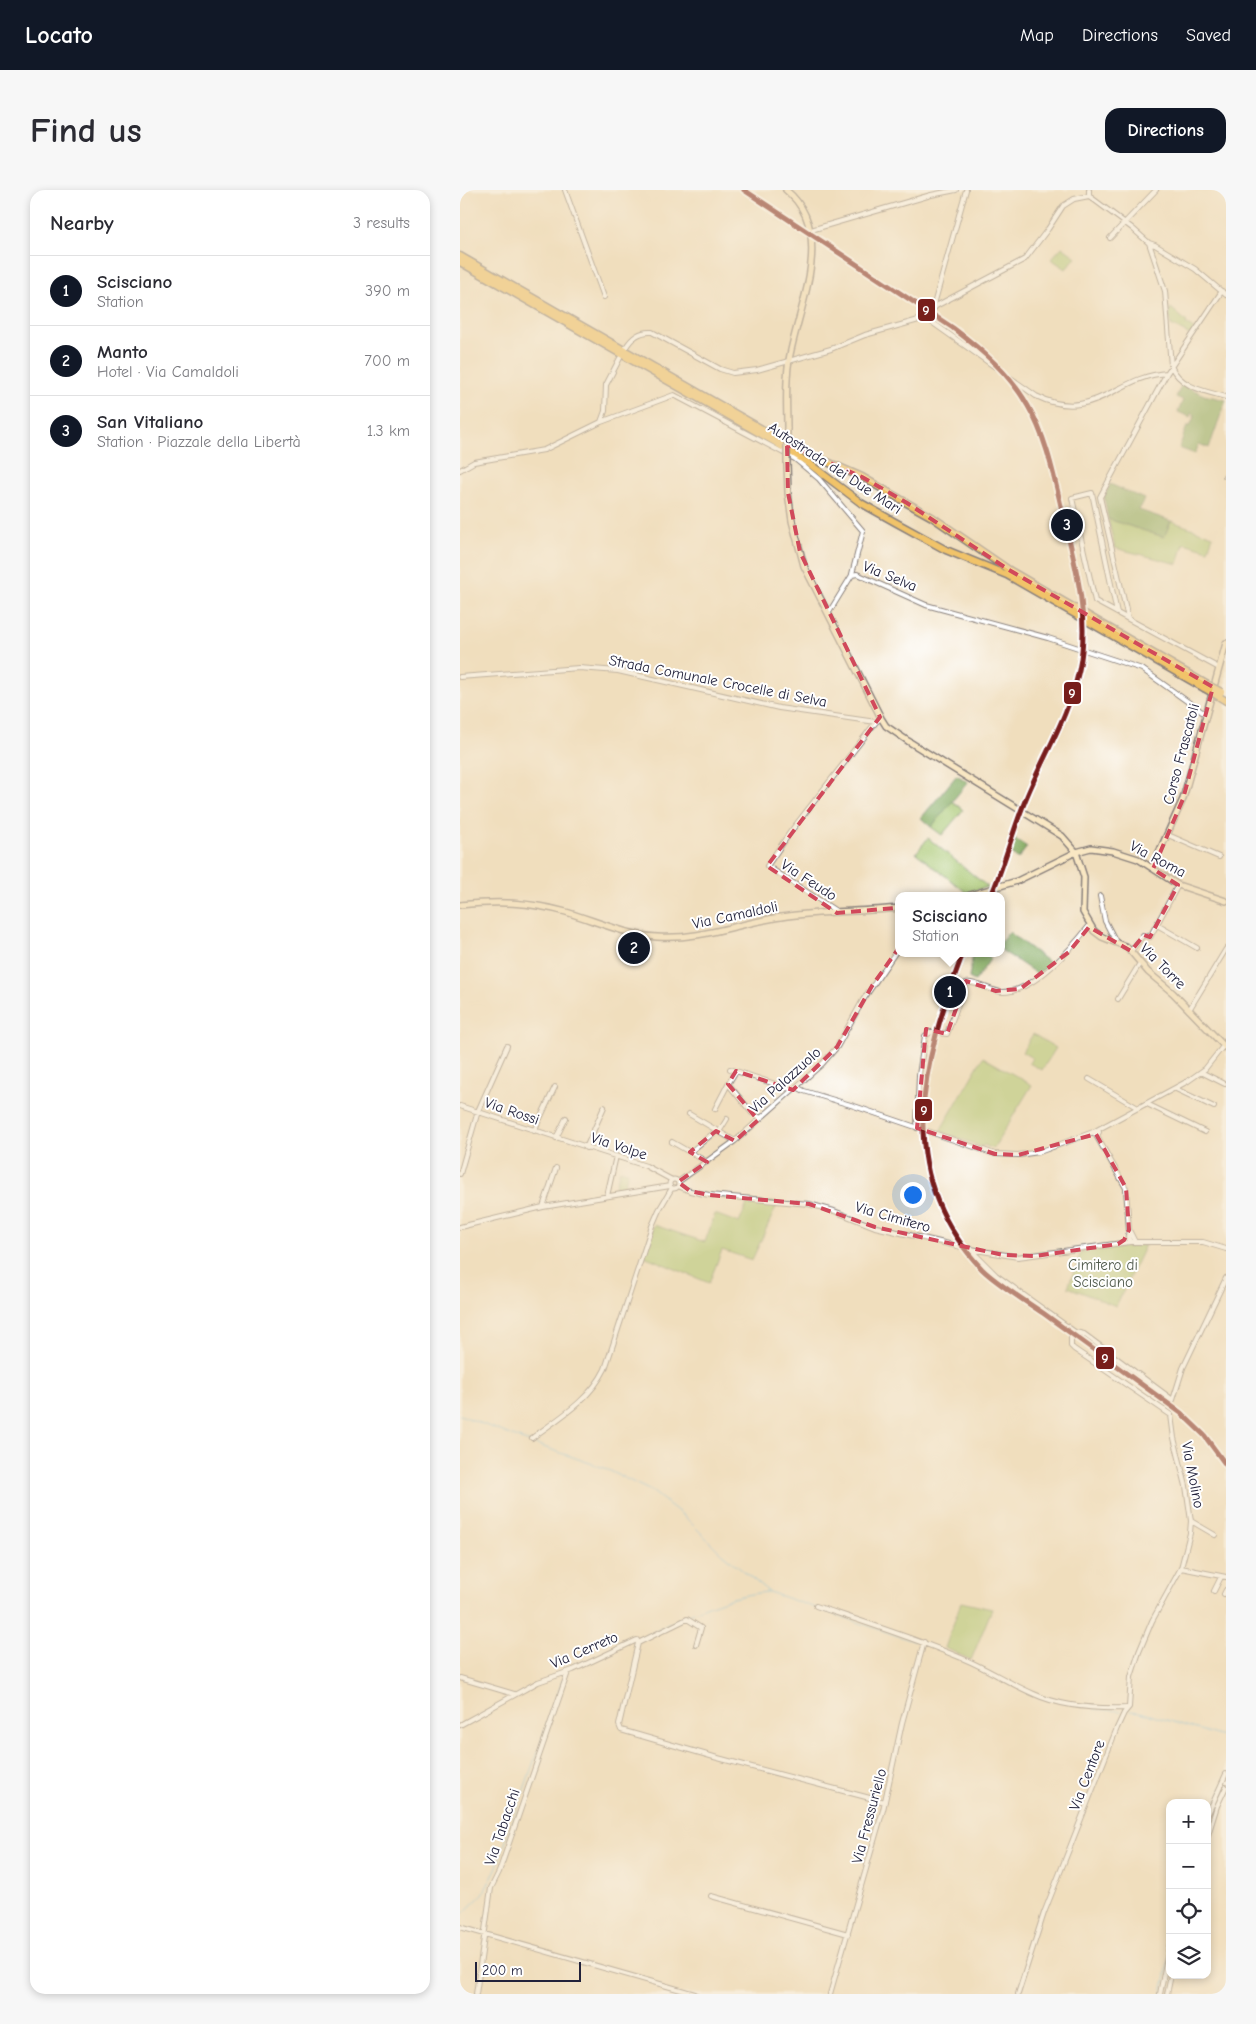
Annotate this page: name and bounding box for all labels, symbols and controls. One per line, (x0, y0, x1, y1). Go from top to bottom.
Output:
text: Locato (25, 21, 93, 49)
text: Map (1020, 25, 1054, 46)
text: Directions (1082, 25, 1158, 46)
text: Saved (1186, 25, 1231, 46)
button: Directions (1105, 108, 1226, 153)
text: Find us (30, 110, 142, 151)
text: Nearby (50, 211, 114, 235)
text: 3 results (353, 214, 410, 232)
text: Scisciano (97, 271, 172, 293)
text: 1 (63, 282, 69, 300)
text: 390 m (365, 282, 410, 300)
text: Station (97, 293, 144, 311)
line badge: 9 (917, 298, 936, 322)
text: 9 (922, 302, 930, 319)
text: Manto (97, 341, 148, 363)
text: 2 (62, 352, 70, 370)
text: 700 m (364, 352, 410, 370)
text: Hotel · Via Camaldoli (97, 363, 239, 381)
text: San Vitaliano (97, 411, 203, 433)
street label: Autostrada dei Due Mari (765, 418, 905, 518)
text: 3 (62, 422, 70, 440)
text: 1.3 km (367, 422, 410, 440)
text: Station · Piazzale della Libertà (97, 433, 301, 451)
pin: 3 (1051, 506, 1083, 544)
street label: Via Selva (860, 557, 920, 595)
street label: Strada Comunale Crocelle di Selva (608, 651, 828, 711)
line badge: 9 (1063, 681, 1082, 705)
text: 9 (1068, 685, 1076, 702)
street label: Corso Frascatoli (1159, 701, 1203, 807)
street label: Via Roma (1127, 837, 1189, 881)
street label: Via Feudo (778, 855, 840, 905)
popup (895, 892, 1005, 957)
street label: Via Camaldoli (691, 897, 779, 933)
text: Scisciano (912, 905, 988, 927)
text: Station (912, 927, 959, 945)
pin: 2 (618, 929, 650, 967)
street label: Via Torre (1136, 939, 1190, 993)
pin: 1 (934, 973, 966, 1011)
street label: Via Palazzuolo (745, 1043, 825, 1117)
street label: Via Rossi (482, 1093, 542, 1129)
line badge: 9 (914, 1098, 933, 1122)
text: 9 (920, 1102, 928, 1119)
street label: Via Volpe (589, 1128, 650, 1164)
your location (900, 1182, 926, 1208)
street label: Via Cimitero (853, 1198, 933, 1236)
park label: Cimitero di Scisciano (1068, 1256, 1138, 1291)
line badge: 9 (1095, 1346, 1115, 1370)
text: 9 (1101, 1350, 1109, 1367)
street label: Via Molino (1178, 1440, 1208, 1510)
street label: Via Cerreto (547, 1628, 621, 1672)
street label: Via Centore (1065, 1737, 1109, 1813)
street label: Via Fressuriello (848, 1766, 890, 1865)
street label: Via Tabacchi (480, 1786, 524, 1868)
map controls (1166, 1799, 1211, 1979)
button: + (1166, 1799, 1211, 1844)
button: − (1166, 1844, 1211, 1889)
button: locate (1166, 1889, 1211, 1934)
button: layers (1166, 1934, 1211, 1979)
scale bar (475, 1959, 581, 1982)
text: 200 m (482, 1962, 523, 1979)

